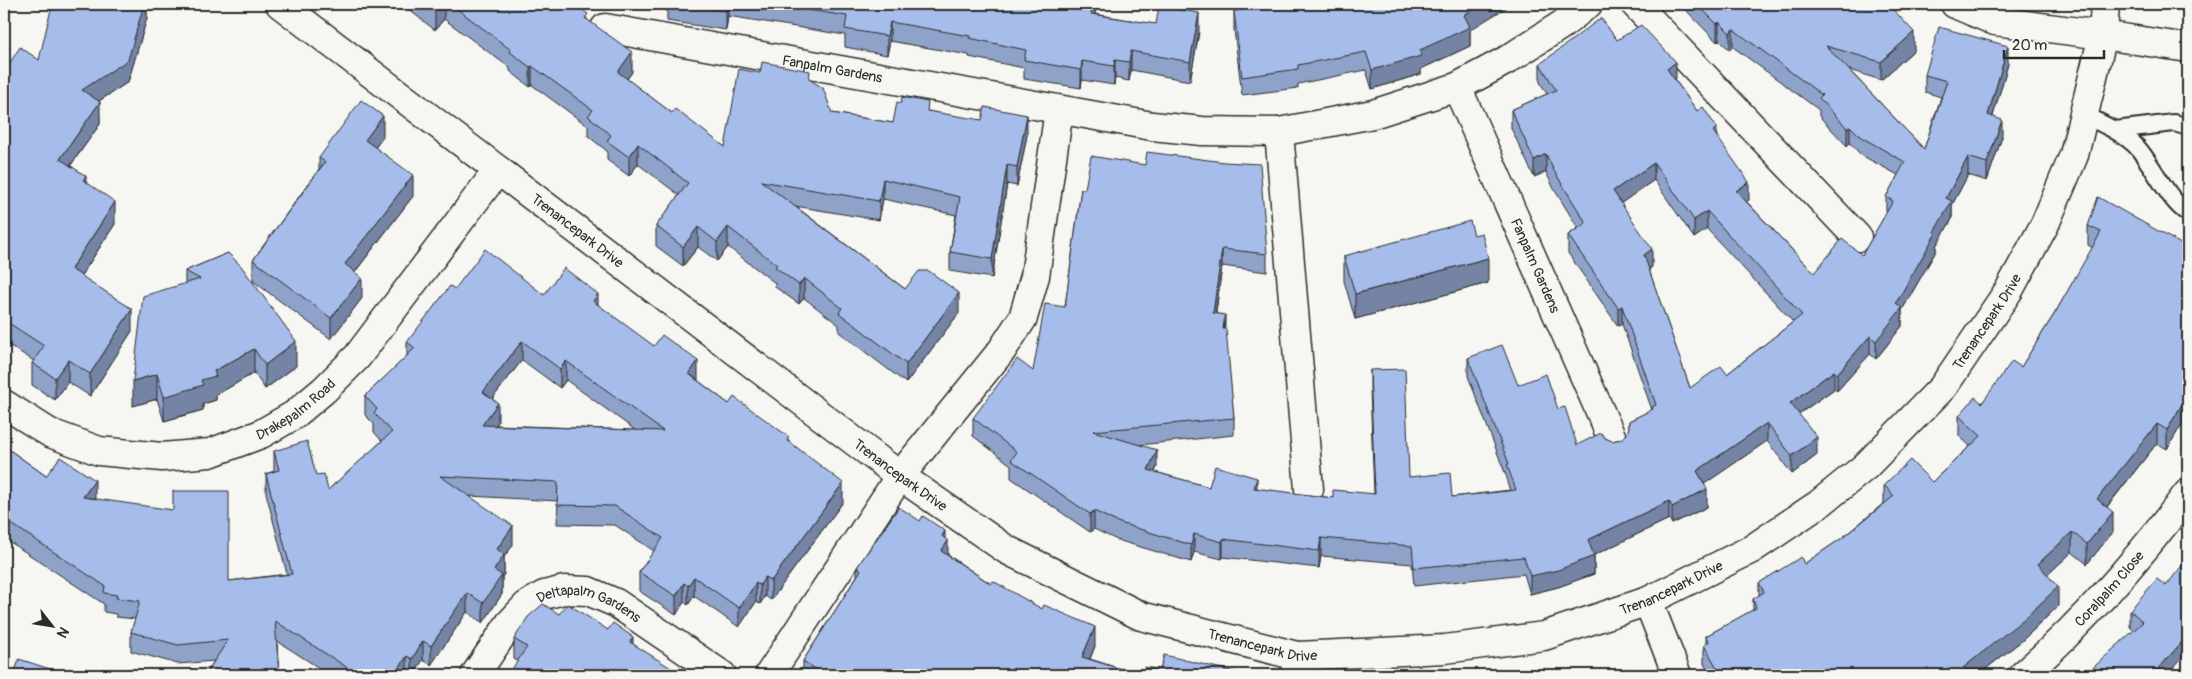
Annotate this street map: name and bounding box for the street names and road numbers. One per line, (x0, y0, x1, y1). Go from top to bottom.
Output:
street label: Fanpalm Gardens (781, 51, 885, 86)
street label: Trenancepark Drive (528, 190, 627, 271)
street label: Fanpalm Gardens (1507, 215, 1564, 316)
street label: Trenancepark Drive (1949, 271, 2025, 373)
street label: Drakepalm Road (254, 375, 339, 444)
street label: Trenancepark Drive (850, 435, 951, 515)
street label: Coralpalm Close (2071, 547, 2147, 630)
street label: Trenancepark Drive (1618, 557, 1726, 618)
street label: Deltapalm Gardens (533, 581, 645, 626)
street label: Trenancepark Drive (1206, 625, 1318, 665)

